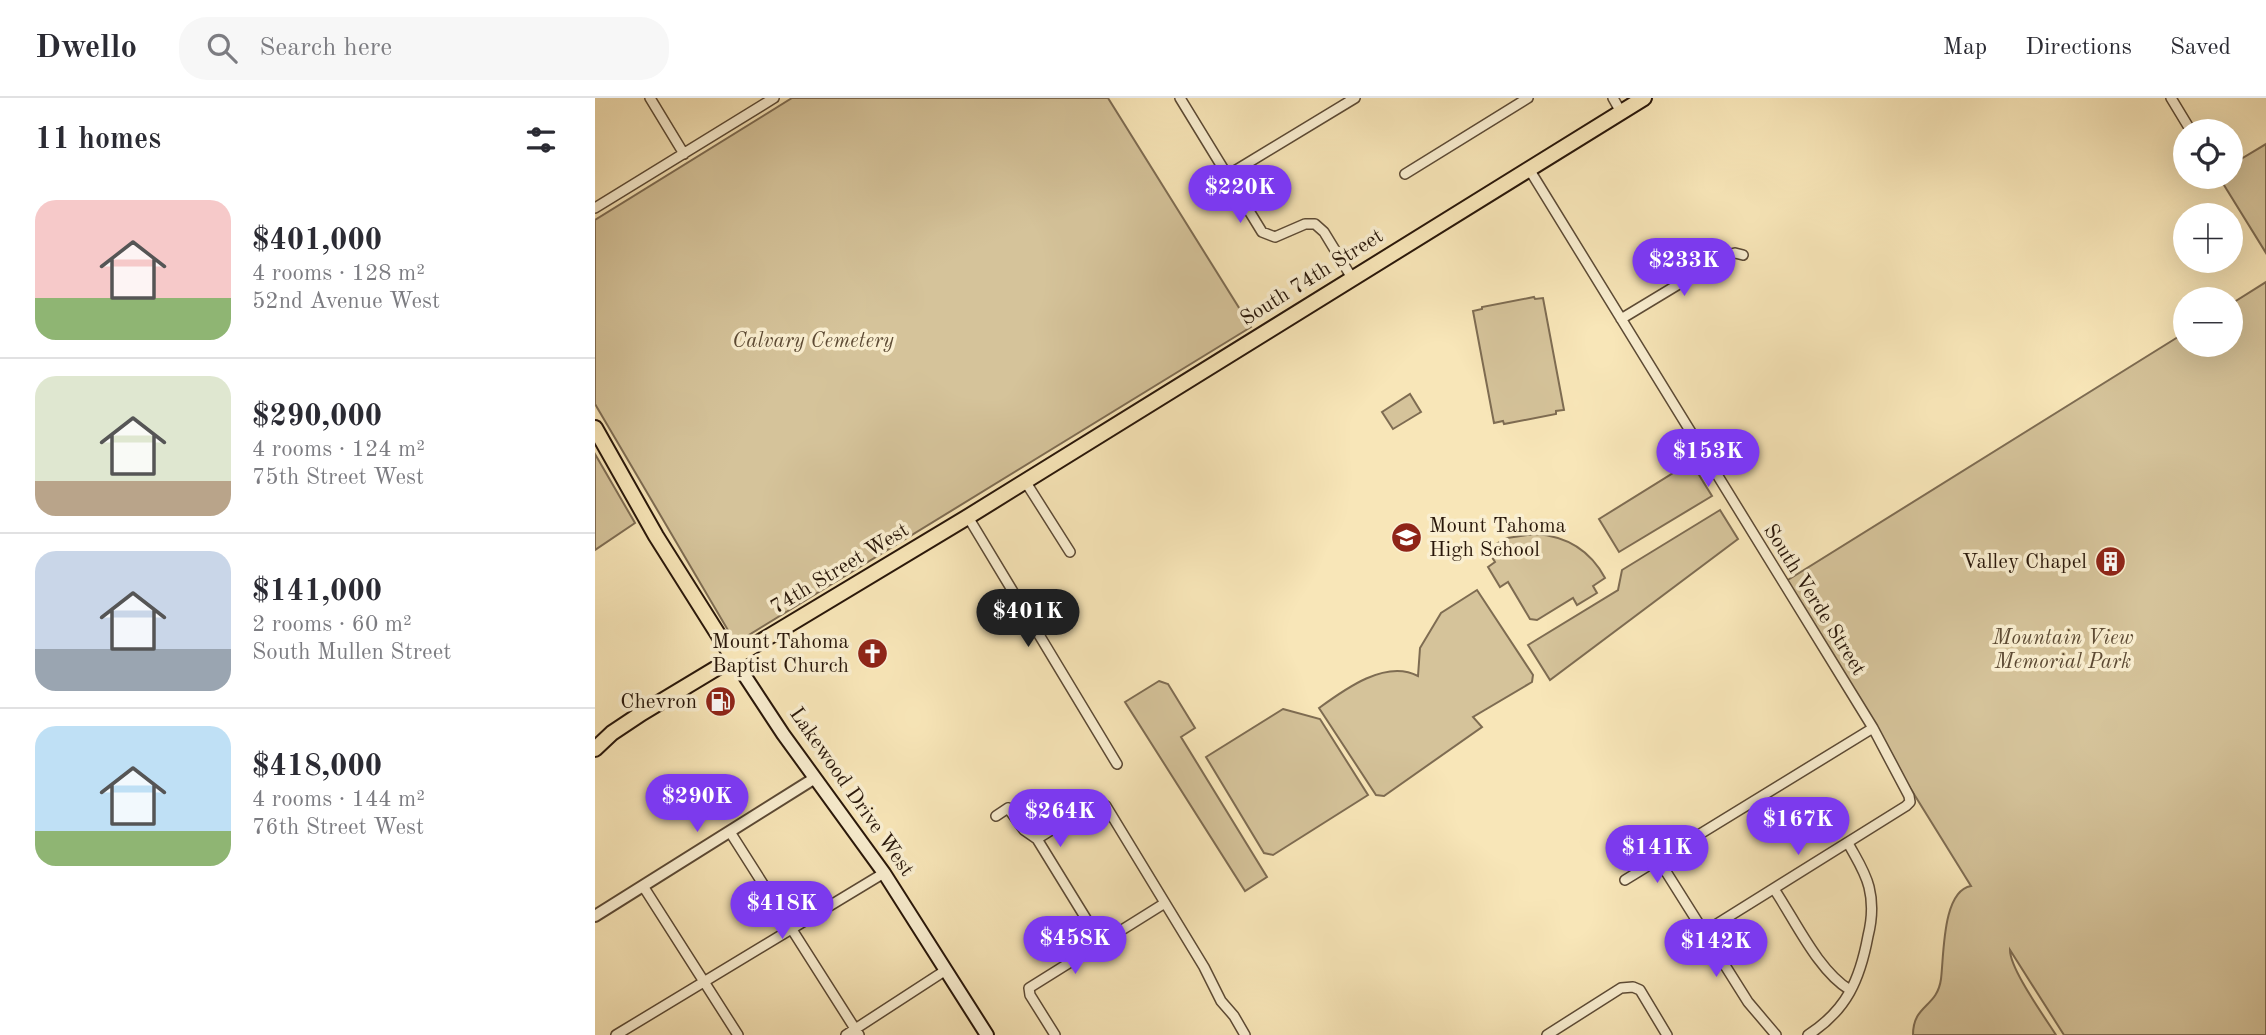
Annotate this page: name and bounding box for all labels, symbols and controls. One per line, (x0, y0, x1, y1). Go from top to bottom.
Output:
search box (179, 17, 669, 80)
icon: search (203, 29, 241, 67)
text: Dwello (35, 32, 137, 65)
text: Search here (259, 35, 392, 61)
text: Map (1943, 36, 1987, 60)
text: Directions (2025, 36, 2132, 60)
text: Saved (2170, 36, 2231, 60)
map controls (2173, 119, 2243, 357)
button: locate (2173, 119, 2243, 189)
icon: filters (522, 121, 560, 159)
text: 11 homes (35, 125, 161, 155)
pin: $220K (1191, 166, 1289, 225)
text: $220K (1204, 176, 1276, 199)
button: + (2173, 203, 2243, 273)
text: $401,000 (252, 226, 382, 256)
street label: South 74th Street (1237, 226, 1387, 330)
icon: home (91, 228, 175, 312)
pin: $233K (1635, 238, 1733, 298)
text: $233K (1648, 249, 1720, 272)
text: 4 rooms · 128 m² (252, 262, 425, 285)
button: − (2173, 287, 2243, 357)
text: 52nd Avenue West (252, 290, 440, 313)
park label: Calvary Cemetery (732, 331, 894, 352)
text: $290,000 (252, 402, 382, 432)
icon: home (91, 404, 175, 488)
pin: $153K (1659, 430, 1757, 489)
text: 4 rooms · 124 m² (252, 438, 425, 461)
text: $153K (1672, 440, 1744, 463)
text: 75th Street West (252, 466, 424, 489)
place label: Mount Tahoma High School (1429, 516, 1566, 561)
street label: 74th Street West (767, 520, 913, 618)
school or university icon: Mount Tahoma High School (1389, 521, 1423, 555)
street label: South Verde Street (1759, 521, 1869, 679)
building icon: Valley Chapel (2093, 545, 2127, 579)
place label: Valley Chapel (1962, 552, 2087, 573)
text: $141,000 (252, 577, 382, 607)
icon: home (91, 579, 175, 663)
pin: $401K (979, 589, 1077, 649)
text: $401K (992, 600, 1064, 623)
text: 2 rooms · 60 m² (252, 613, 412, 636)
park label: Mountain View Memorial Park (1991, 628, 2134, 673)
place label: Mount Tahoma Baptist Church (712, 632, 849, 677)
church icon: Mount Tahoma Baptist Church (855, 637, 889, 671)
text: South Mullen Street (252, 641, 451, 664)
fuel station icon: Chevron (703, 685, 737, 719)
place label: Chevron (620, 692, 697, 713)
street label: Lakewood Drive West (785, 704, 917, 880)
text: $418,000 (252, 752, 382, 782)
icon: home (91, 754, 175, 838)
pin: $290K (648, 774, 746, 834)
text: $290K (661, 785, 733, 808)
text: 4 rooms · 144 m² (252, 788, 425, 811)
pin: $264K (1011, 790, 1109, 849)
pin: $167K (1749, 798, 1847, 857)
text: $264K (1024, 800, 1096, 823)
text: $167K (1762, 808, 1834, 831)
text: 76th Street West (252, 816, 424, 839)
pin: $141K (1608, 826, 1706, 885)
text: $141K (1621, 836, 1693, 859)
pin: $418K (733, 882, 831, 941)
text: $418K (746, 892, 818, 915)
pin: $458K (1026, 916, 1124, 976)
pin: $142K (1667, 920, 1765, 979)
text: $458K (1039, 927, 1111, 950)
text: $142K (1680, 930, 1752, 953)

